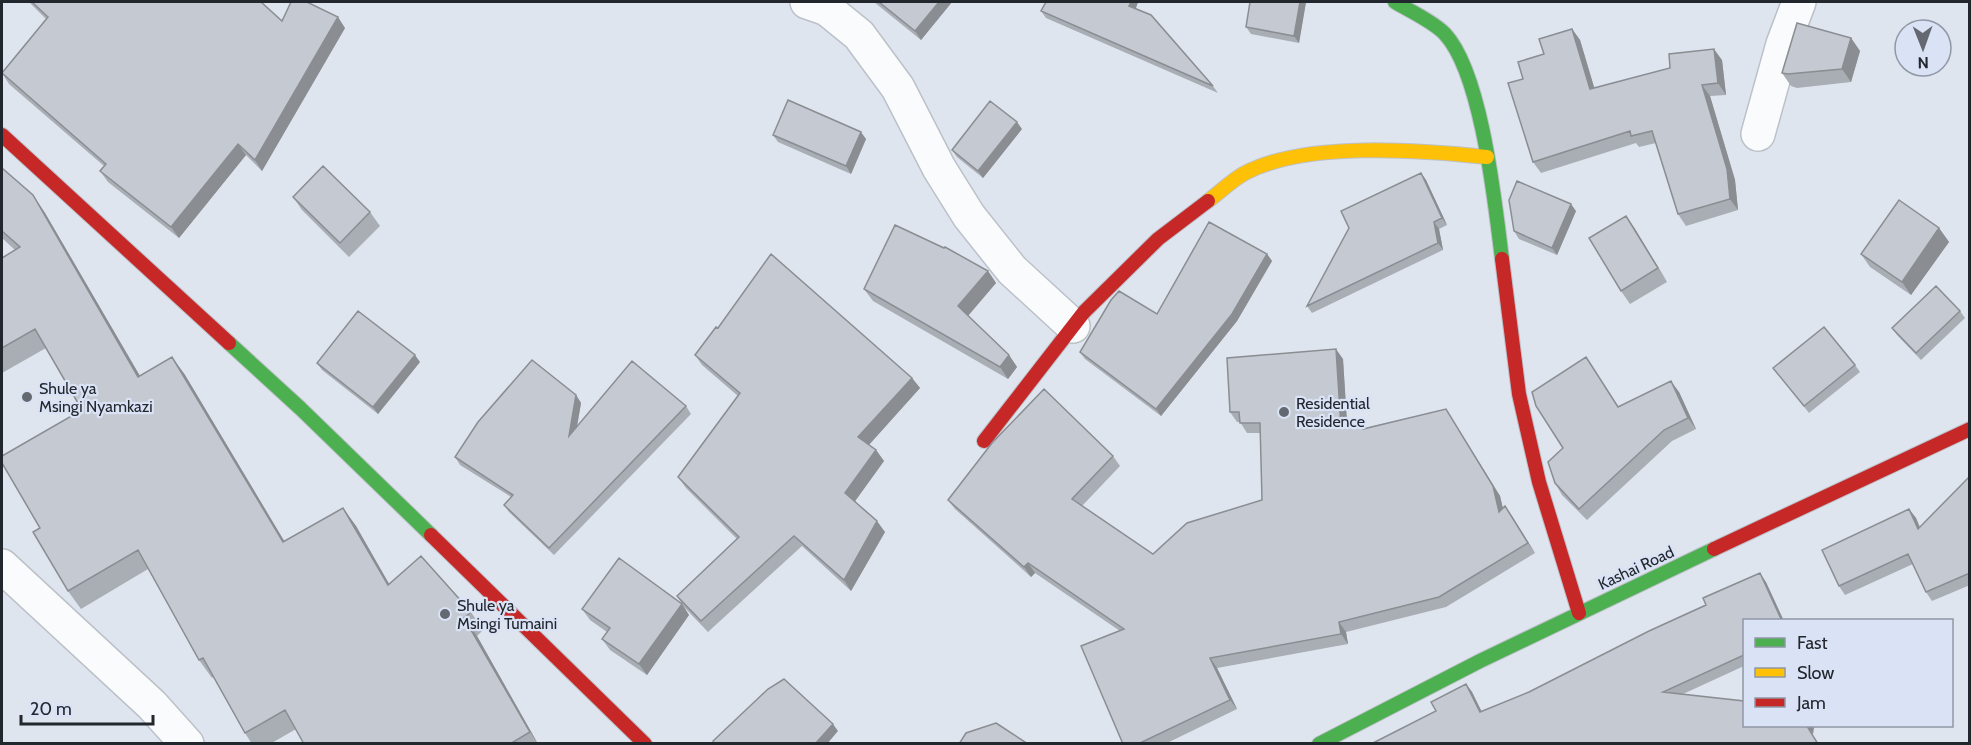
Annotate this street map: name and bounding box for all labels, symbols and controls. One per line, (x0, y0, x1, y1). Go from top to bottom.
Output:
north arrow (1893, 18, 1953, 78)
text: N (1917, 53, 1929, 72)
place label: Shule ya Msingi Nyamkazi (39, 379, 153, 416)
marker: Shule ya Msingi Nyamkazi (20, 390, 34, 404)
place label: Residential Residence (1296, 394, 1370, 431)
marker: Residential Residence (1277, 405, 1291, 419)
street label: Kashai Road (1595, 542, 1677, 594)
place label: Shule ya Msingi Tumaini (457, 596, 557, 633)
marker: Shule ya Msingi Tumaini (438, 607, 452, 621)
legend (1743, 619, 1953, 727)
text: Fast (1797, 632, 1828, 654)
text: Slow (1797, 662, 1834, 684)
scale bar (21, 688, 153, 726)
text: Jam (1796, 692, 1826, 714)
text: 20 m (30, 698, 72, 720)

